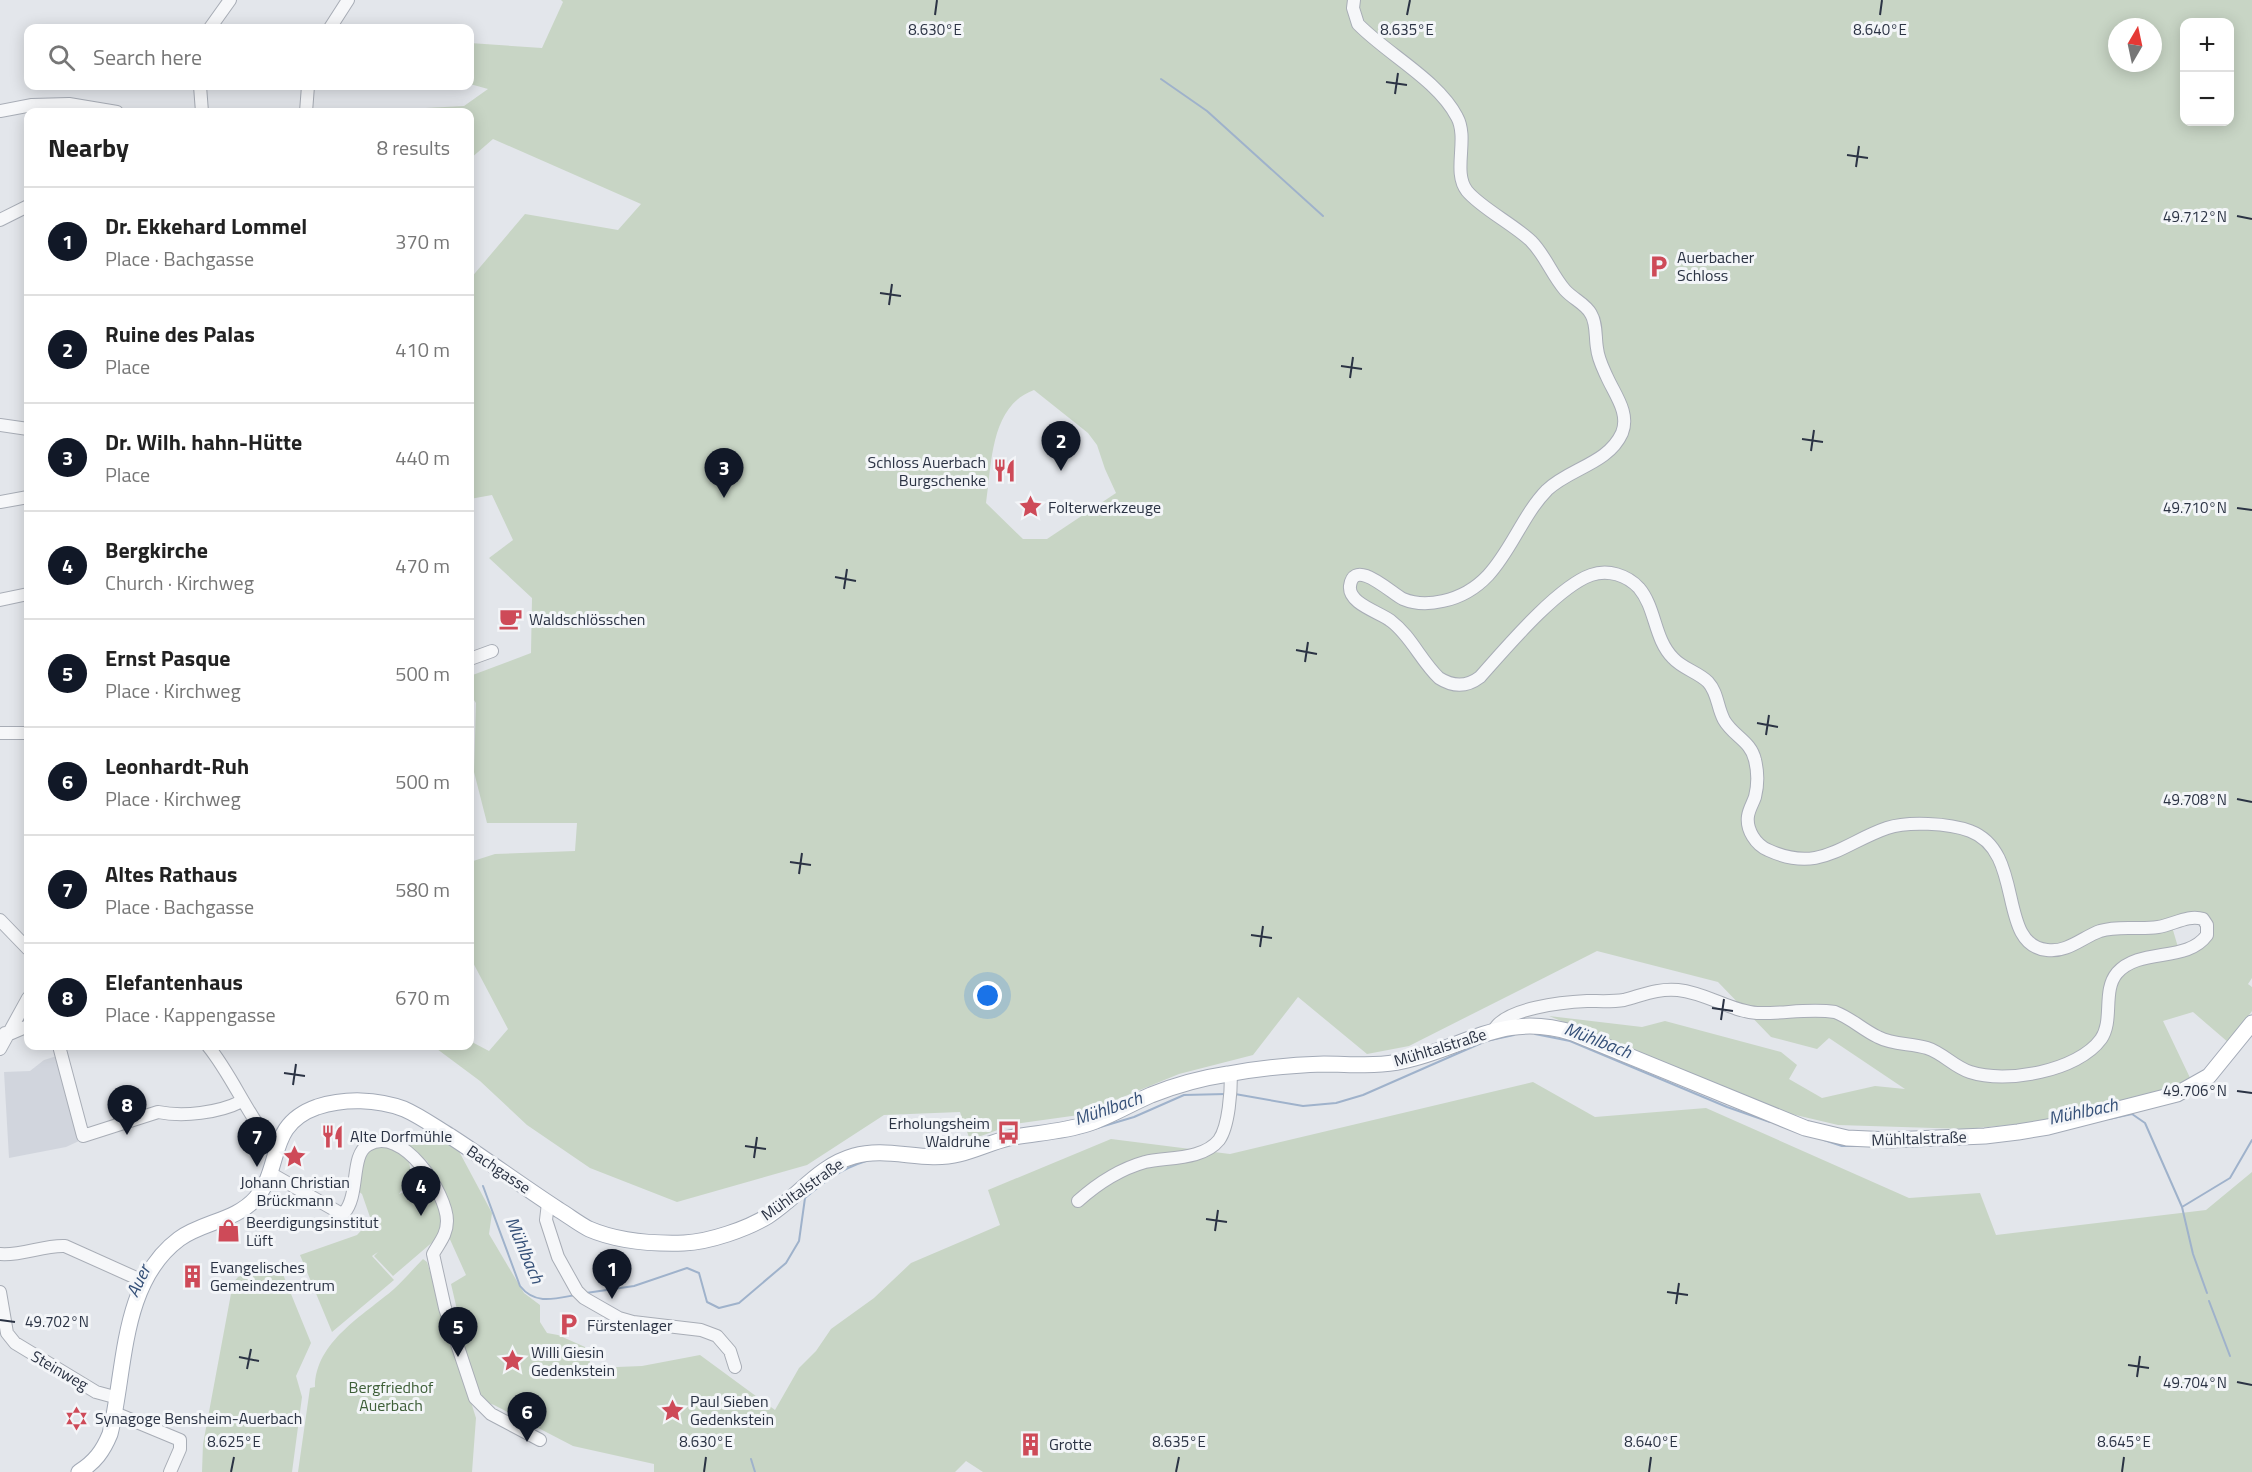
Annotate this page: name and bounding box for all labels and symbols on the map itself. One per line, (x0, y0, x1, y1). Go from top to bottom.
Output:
text: 8.630°E (908, 18, 962, 41)
text: 8.635°E (1380, 18, 1434, 41)
text: 8.640°E (1853, 18, 1907, 41)
north arrow (2108, 18, 2162, 72)
text: 49.712°N (2163, 205, 2227, 228)
place label: Auerbacher Schloss (1677, 245, 1755, 287)
parking icon: Auerbacher Schloss (1646, 253, 1672, 279)
pin: 2 (1042, 422, 1080, 471)
pin: 3 (704, 448, 744, 498)
place label: Schloss Auerbach Burgschenke (868, 450, 986, 492)
restaurant icon: Schloss Auerbach Burgschenke (991, 458, 1017, 484)
place icon: Folterwerkzeuge (1017, 494, 1043, 520)
place label: Folterwerkzeuge (1048, 495, 1161, 519)
text: 49.710°N (2163, 496, 2227, 519)
cafe icon: Waldschlösschen (498, 606, 524, 632)
place label: Waldschlösschen (529, 607, 645, 631)
text: 49.708°N (2163, 788, 2227, 811)
your location (973, 981, 1002, 1010)
water label: Mühlbach (1560, 1015, 1637, 1066)
street label: Mühltalstraße (1391, 1022, 1489, 1072)
text: 49.706°N (2163, 1079, 2227, 1102)
water label: Mühlbach (1070, 1083, 1146, 1132)
pin: 8 (108, 1086, 146, 1135)
water label: Mühlbach (2046, 1090, 2121, 1131)
place label: Erholungsheim Waldruhe (889, 1111, 990, 1153)
pin: 7 (238, 1118, 276, 1167)
bus stop icon: Erholungsheim Waldruhe (995, 1119, 1021, 1145)
restaurant icon: Alte Dorfmühle (319, 1123, 345, 1149)
place label: Alte Dorfmühle (350, 1124, 452, 1148)
street label: Mühltalstraße (1871, 1124, 1967, 1152)
street label: Bachgasse (462, 1139, 536, 1199)
place icon: Johann Christian Brückmann (282, 1144, 308, 1170)
street label: Mühltalstraße (756, 1152, 848, 1226)
pin: 4 (402, 1166, 440, 1216)
place label: Johann Christian Brückmann (240, 1170, 350, 1212)
place label: Beerdigungsinstitut Lüft (246, 1210, 379, 1252)
water label: Mühlbach (499, 1212, 552, 1288)
shop icon: Beerdigungsinstitut Lüft (215, 1218, 241, 1244)
pin: 1 (592, 1250, 632, 1299)
place label: Evangelisches Gemeindezentrum (210, 1255, 335, 1297)
water label: Auer (119, 1258, 158, 1302)
building icon: Evangelisches Gemeindezentrum (179, 1263, 205, 1289)
pin: 5 (438, 1308, 478, 1357)
text: 49.702°N (25, 1310, 89, 1333)
parking icon: Fürstenlager (556, 1312, 582, 1338)
place label: Fürstenlager (587, 1313, 673, 1337)
place label: Willi Giesin Gedenkstein (531, 1340, 615, 1382)
street label: Steinweg (27, 1344, 93, 1396)
place icon: Willi Giesin Gedenkstein (500, 1348, 526, 1374)
text: 49.704°N (2163, 1371, 2227, 1394)
park label: Bergfriedhof Auerbach (349, 1375, 434, 1417)
place label: Paul Sieben Gedenkstein (690, 1389, 774, 1431)
pin: 6 (508, 1392, 546, 1442)
place icon: Paul Sieben Gedenkstein (659, 1397, 685, 1423)
synagogue icon: Synagoge Bensheim-Auerbach (64, 1405, 90, 1431)
place label: Synagoge Bensheim-Auerbach (95, 1406, 302, 1430)
text: 8.625°E (207, 1430, 261, 1453)
text: 8.630°E (679, 1430, 733, 1453)
text: 8.635°E (1152, 1430, 1206, 1453)
text: 8.640°E (1624, 1430, 1678, 1453)
text: 8.645°E (2097, 1430, 2151, 1453)
building icon: Grotte (1018, 1431, 1044, 1457)
place label: Grotte (1049, 1432, 1092, 1456)

